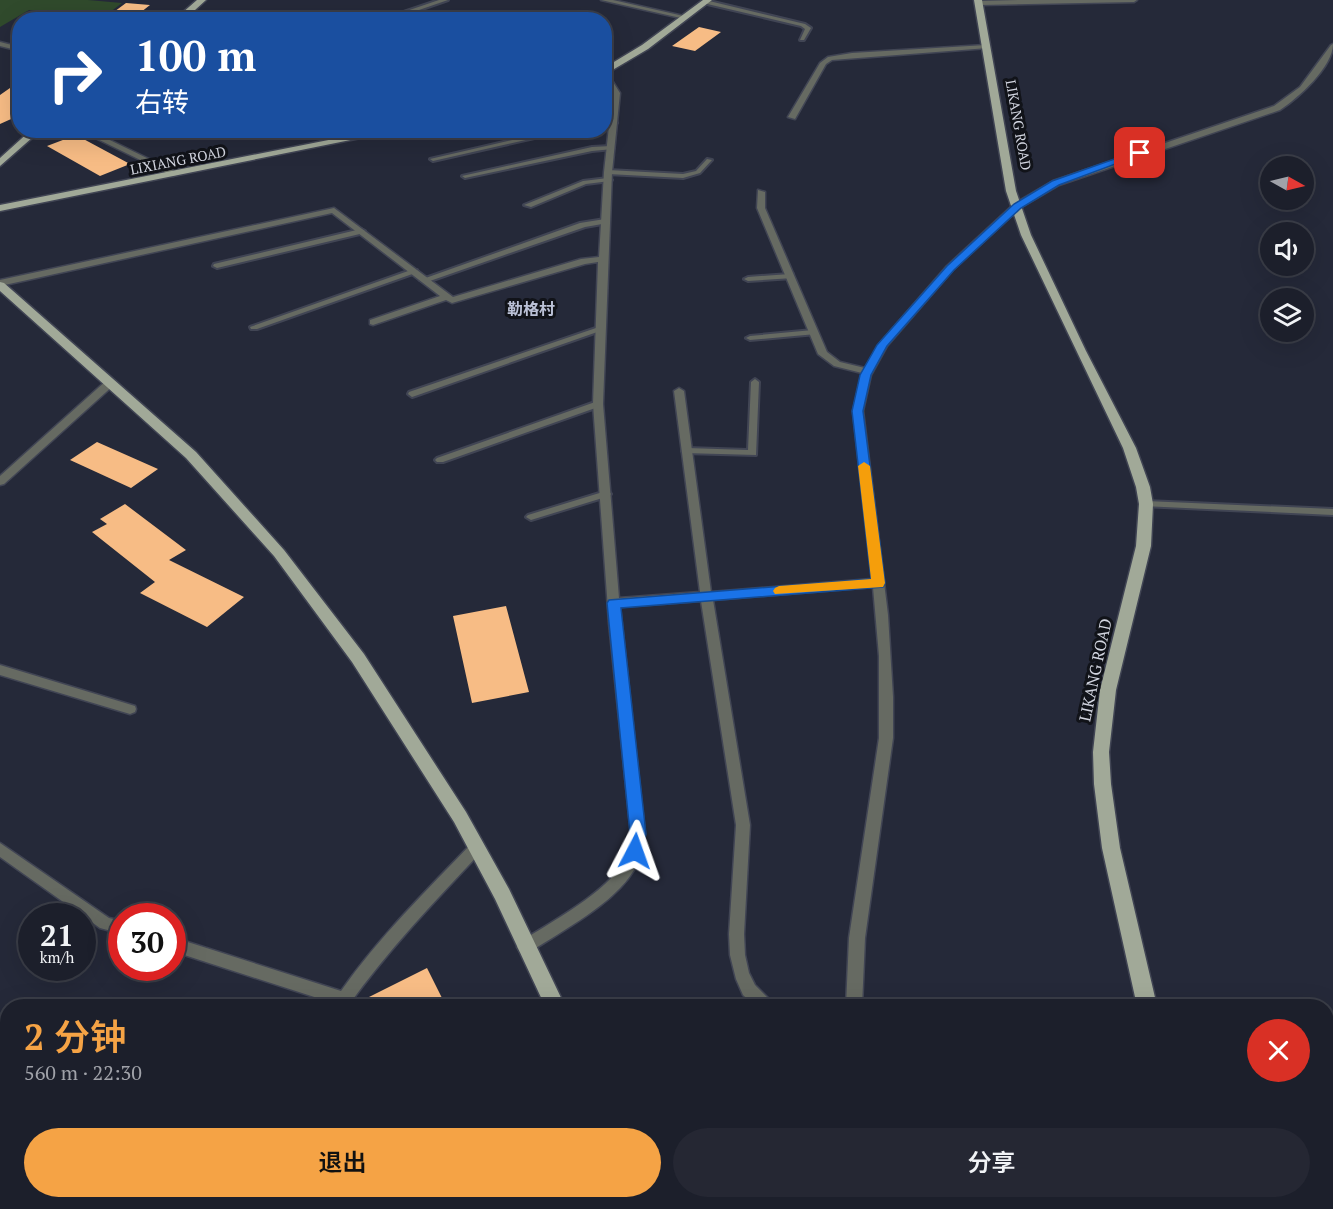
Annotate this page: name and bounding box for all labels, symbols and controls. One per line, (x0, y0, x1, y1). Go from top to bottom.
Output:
text: 100 m (135, 27, 256, 83)
icon: right (36, 36, 114, 114)
street label: LIKANG ROAD (1002, 78, 1036, 172)
text: 右转 (135, 84, 189, 120)
pin (1114, 127, 1165, 178)
icon: arrive (1123, 136, 1156, 169)
street label: LIXIANG ROAD (128, 141, 228, 179)
north arrow (1260, 156, 1314, 210)
map controls (1260, 156, 1314, 342)
button: sound (1260, 222, 1314, 276)
button: layers (1260, 288, 1314, 342)
district label: 勒格村 (507, 298, 555, 320)
street label: LIKANG ROAD (1073, 616, 1117, 724)
position arrow (603, 819, 667, 883)
speed limit sign: 30 (108, 903, 186, 981)
text: 21 (40, 915, 74, 955)
text: km/h (40, 947, 74, 967)
text: 2 分钟 (24, 1013, 126, 1060)
button: close (1247, 1019, 1310, 1082)
text: 560 m · 22:30 (24, 1059, 142, 1086)
button: 退出 (24, 1128, 661, 1197)
button: 分享 (673, 1128, 1310, 1197)

